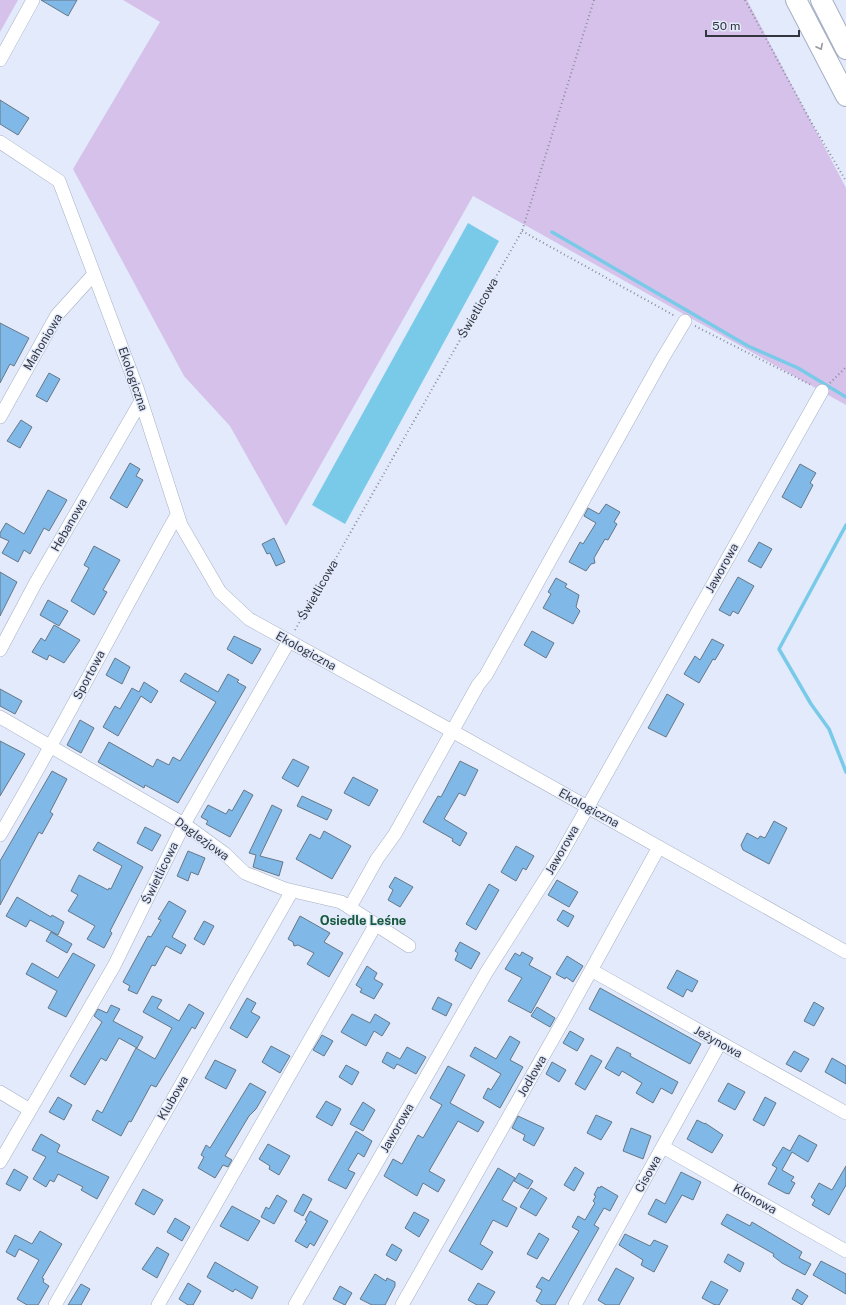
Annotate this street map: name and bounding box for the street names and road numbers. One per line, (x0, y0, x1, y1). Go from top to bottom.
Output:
street label: Świetlicowa (455, 275, 501, 341)
street label: Mahoniowa (21, 311, 65, 373)
street label: Ekologiczna (116, 345, 150, 413)
street label: Hebanowa (48, 496, 90, 554)
street label: Jaworowa (703, 541, 741, 595)
street label: Świetlicowa (295, 557, 341, 623)
street label: Ekologiczna (273, 629, 339, 673)
street label: Sportowa (70, 648, 108, 702)
street label: Ekologiczna (556, 786, 622, 830)
street label: Daglezjowa (172, 815, 232, 863)
street label: Jaworowa (542, 823, 582, 877)
street label: Świetlicowa (139, 840, 181, 906)
street label: Jeżynowa (691, 1023, 745, 1061)
street label: Jodłowa (515, 1053, 549, 1099)
street label: Klubowa (155, 1074, 191, 1122)
street label: Jaworowa (377, 1101, 417, 1155)
street label: Cisowa (632, 1153, 664, 1195)
street label: Klonowa (731, 1181, 779, 1217)

